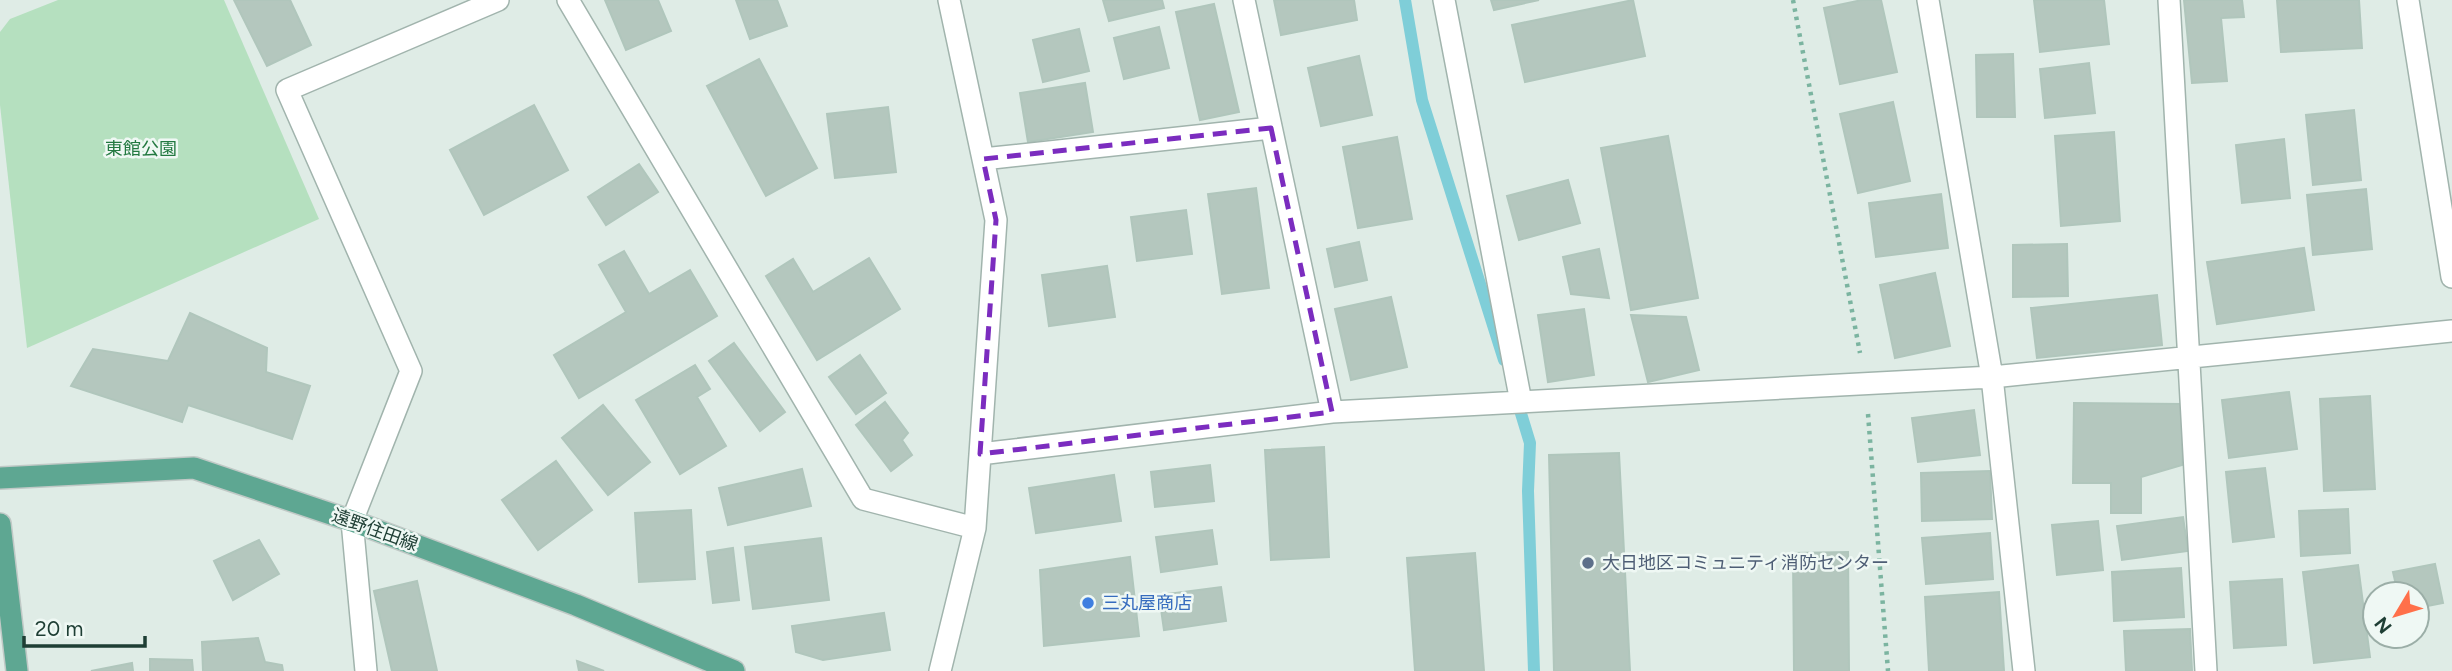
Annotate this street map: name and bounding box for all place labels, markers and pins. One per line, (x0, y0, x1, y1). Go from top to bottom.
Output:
place label: 大日地区コミュニティ消防センター (1602, 552, 1889, 574)
marker: 大日地区コミュニティ消防センター (1580, 555, 1596, 571)
place label: 三丸屋商店 (1102, 592, 1192, 614)
marker: 三丸屋商店 (1080, 595, 1096, 611)

